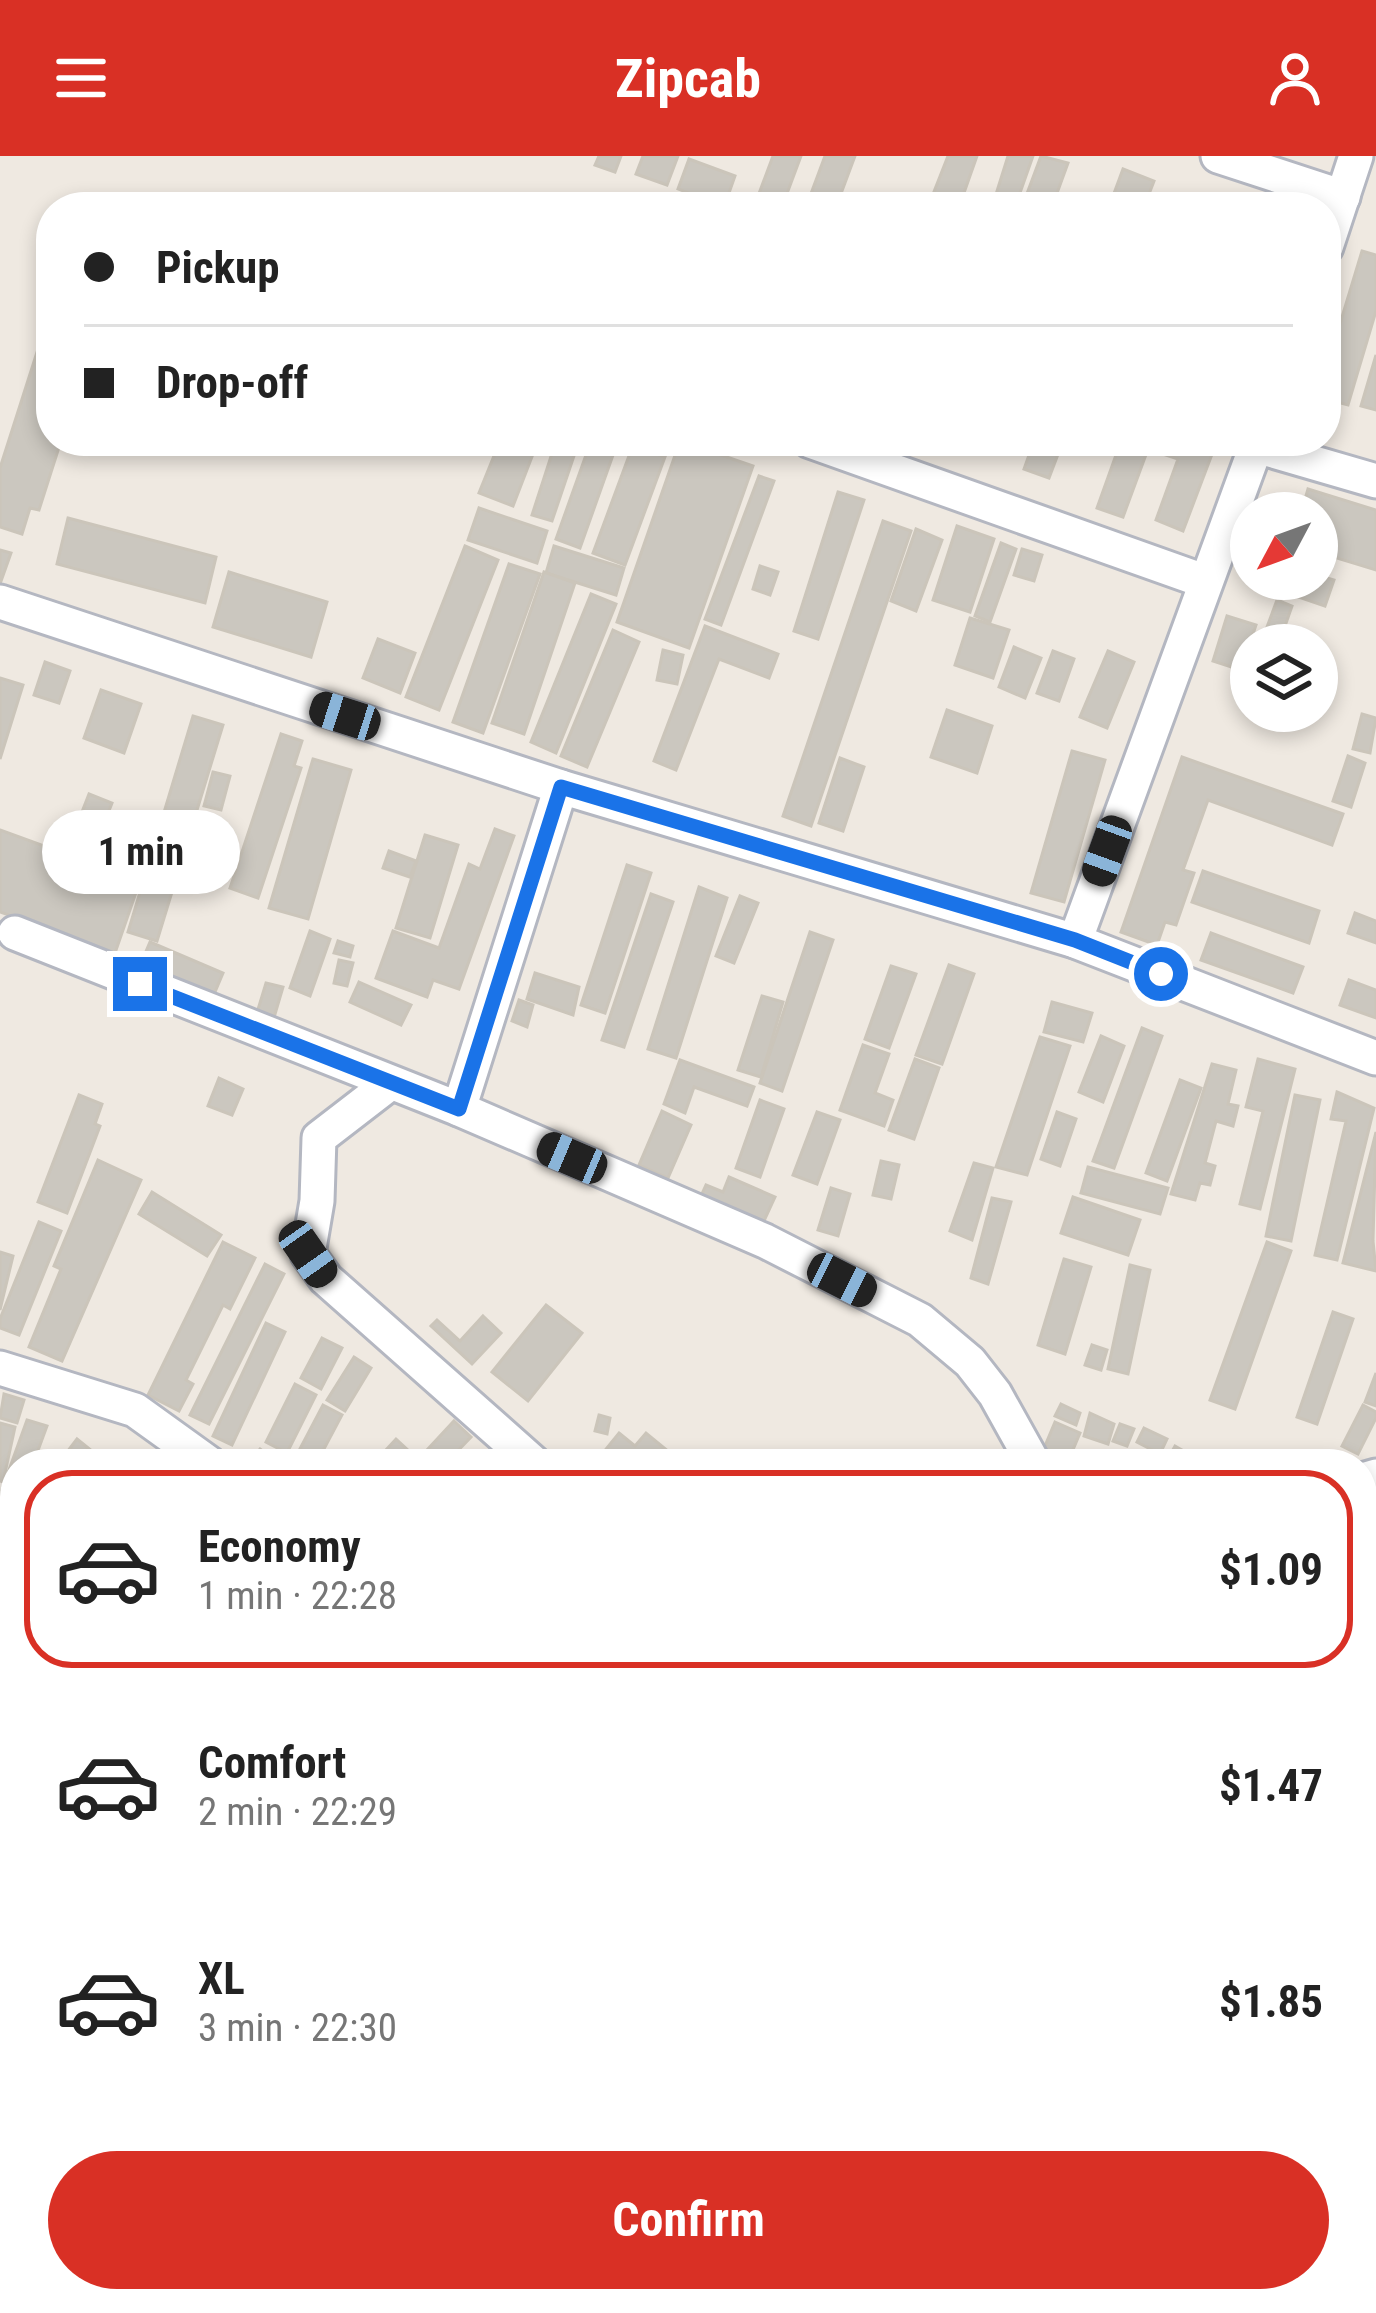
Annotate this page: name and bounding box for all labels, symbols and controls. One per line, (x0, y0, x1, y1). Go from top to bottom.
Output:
icon: menu (48, 45, 114, 111)
icon: person (1262, 45, 1328, 111)
text: Zipcab (615, 47, 761, 110)
text: Pickup (156, 241, 280, 294)
text: Drop-off (156, 356, 308, 409)
north arrow (1230, 492, 1338, 600)
map controls (1230, 492, 1338, 732)
button: layers (1230, 624, 1338, 732)
car (305, 688, 385, 744)
callout: 1 min (41, 810, 239, 894)
car (1078, 811, 1136, 891)
text: 1 min (98, 829, 184, 875)
route start (1134, 947, 1188, 1001)
route end (113, 957, 167, 1011)
car (532, 1127, 612, 1189)
car (273, 1214, 343, 1294)
car (802, 1248, 882, 1312)
icon: car (54, 1515, 162, 1623)
text: Economy (198, 1520, 361, 1573)
text: $1.09 (1219, 1543, 1323, 1596)
text: 1 min · 22:28 (198, 1573, 397, 1619)
icon: car (54, 1731, 162, 1839)
text: Comfort (198, 1736, 346, 1789)
text: $1.47 (1219, 1759, 1323, 1812)
text: 2 min · 22:29 (198, 1789, 397, 1835)
icon: car (54, 1947, 162, 2055)
text: XL (198, 1952, 245, 2005)
text: $1.85 (1219, 1975, 1323, 2028)
text: 3 min · 22:30 (198, 2005, 397, 2051)
button: Confirm (48, 2151, 1329, 2289)

